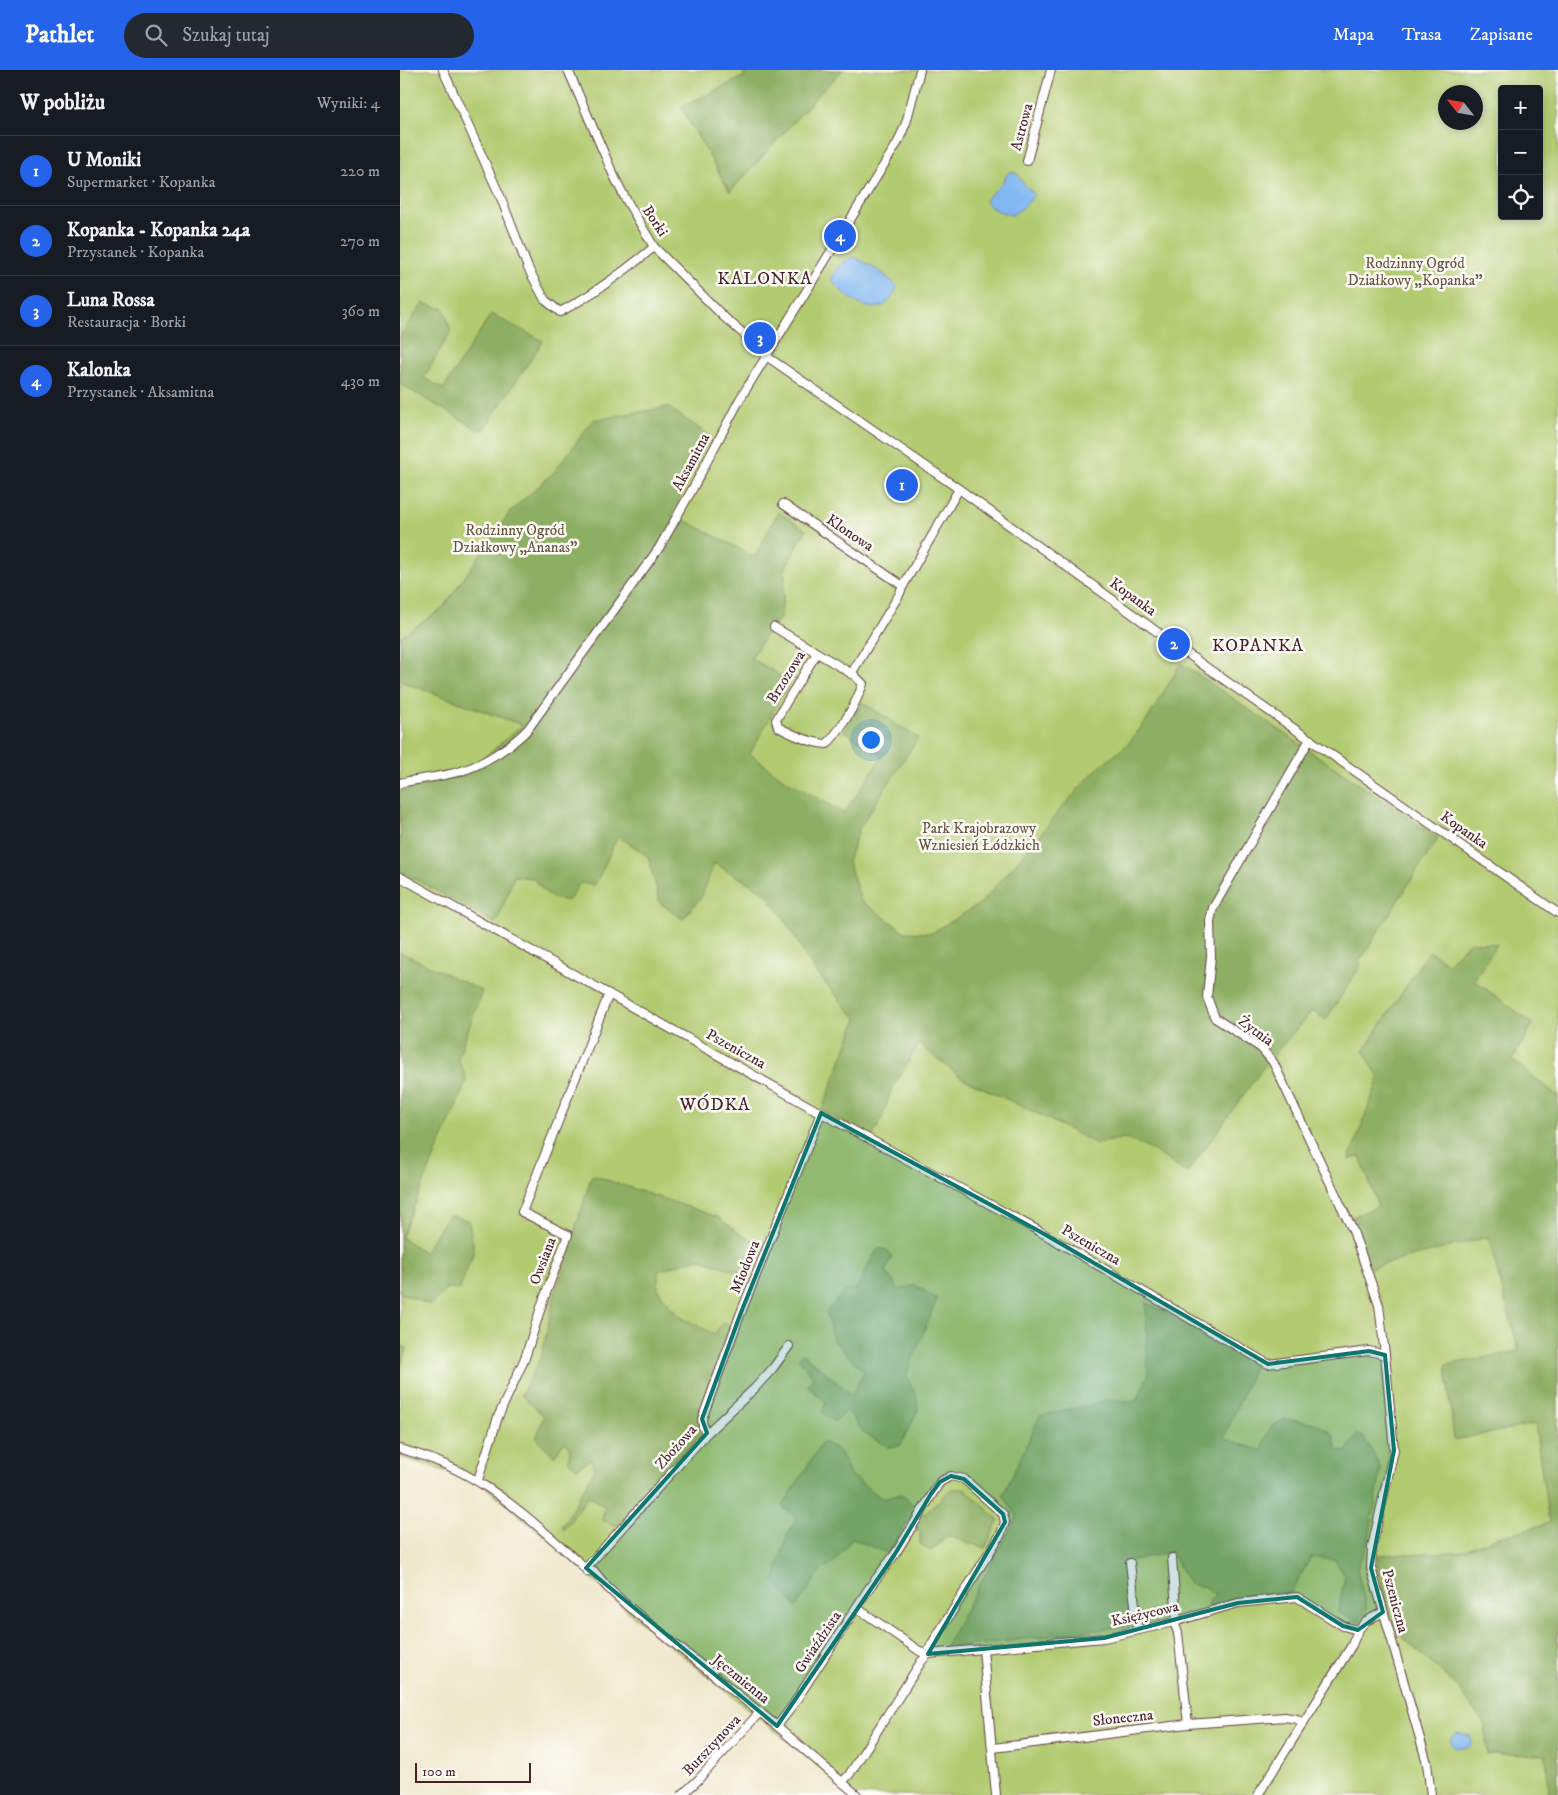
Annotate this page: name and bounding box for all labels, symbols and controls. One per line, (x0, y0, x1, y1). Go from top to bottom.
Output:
search box (124, 13, 474, 58)
text: Pathlet (25, 20, 94, 50)
icon: search (142, 21, 170, 49)
text: Szukaj tutaj (182, 24, 270, 47)
text: Mapa (1333, 24, 1374, 46)
text: Trasa (1402, 24, 1442, 46)
text: Zapisane (1470, 24, 1533, 46)
north arrow (1438, 85, 1483, 130)
map controls (1498, 85, 1543, 220)
button: + (1498, 85, 1543, 130)
text: W pobliżu (20, 90, 105, 116)
text: Wyniki: 4 (317, 93, 380, 113)
street label: Astrowa (1007, 101, 1038, 153)
button: − (1498, 130, 1543, 175)
text: U Moniki (67, 149, 141, 172)
text: 1 (33, 161, 39, 181)
text: 220 m (340, 161, 380, 181)
text: Supermarket · Kopanka (67, 172, 215, 192)
button: locate (1498, 175, 1543, 220)
street label: Borki (638, 202, 672, 240)
pin: 4 (824, 217, 856, 255)
text: Kopanka - Kopanka 24a (67, 219, 250, 242)
text: 2 (32, 231, 40, 251)
text: 270 m (340, 231, 380, 251)
text: Przystanek · Kopanka (67, 242, 204, 262)
park label: Rodzinny Ogród Działkowy „Kopanka” (1347, 254, 1483, 290)
district label: KALONKA (717, 268, 813, 290)
text: Luna Rossa (67, 289, 155, 312)
text: 3 (33, 301, 39, 321)
text: 360 m (342, 301, 380, 321)
text: Restauracja · Borki (67, 312, 186, 332)
pin: 3 (744, 319, 776, 357)
text: Kalonka (67, 359, 131, 382)
text: 4 (31, 371, 41, 391)
text: 430 m (341, 371, 380, 391)
text: Przystanek · Aksamitna (67, 382, 214, 402)
street label: Aksamitna (668, 429, 714, 494)
pin: 1 (886, 466, 918, 504)
street label: Klonowa (823, 510, 878, 556)
park label: Rodzinny Ogród Działkowy „Ananas” (453, 521, 577, 557)
street label: Kopanka (1106, 574, 1161, 621)
pin: 2 (1158, 625, 1190, 663)
district label: KOPANKA (1212, 635, 1304, 657)
street label: Brzozowa (762, 647, 810, 707)
your location (858, 727, 884, 753)
street label: Kopanka (1437, 807, 1492, 853)
park label: Park Krajobrazowy Wzniesień Łódzkich (917, 819, 1040, 855)
street label: Żytnia (1235, 1012, 1278, 1051)
street label: Pszeniczna (703, 1025, 770, 1073)
district label: WÓDKA (678, 1094, 751, 1116)
street label: Pszeniczna (1058, 1220, 1125, 1270)
street label: Owsiana (525, 1234, 561, 1288)
street label: Miodowa (726, 1237, 764, 1296)
street label: Zbożowa (651, 1420, 701, 1473)
street label: Pszeniczna (1377, 1567, 1413, 1636)
street label: Księżycowa (1109, 1597, 1181, 1631)
street label: Gwiaździsta (790, 1607, 846, 1677)
street label: Jęczmienna (707, 1649, 774, 1708)
street label: Słoneczna (1092, 1705, 1155, 1731)
street label: Bursztynowa (679, 1710, 746, 1780)
scale bar (415, 1760, 531, 1783)
text: 100 m (422, 1763, 456, 1781)

